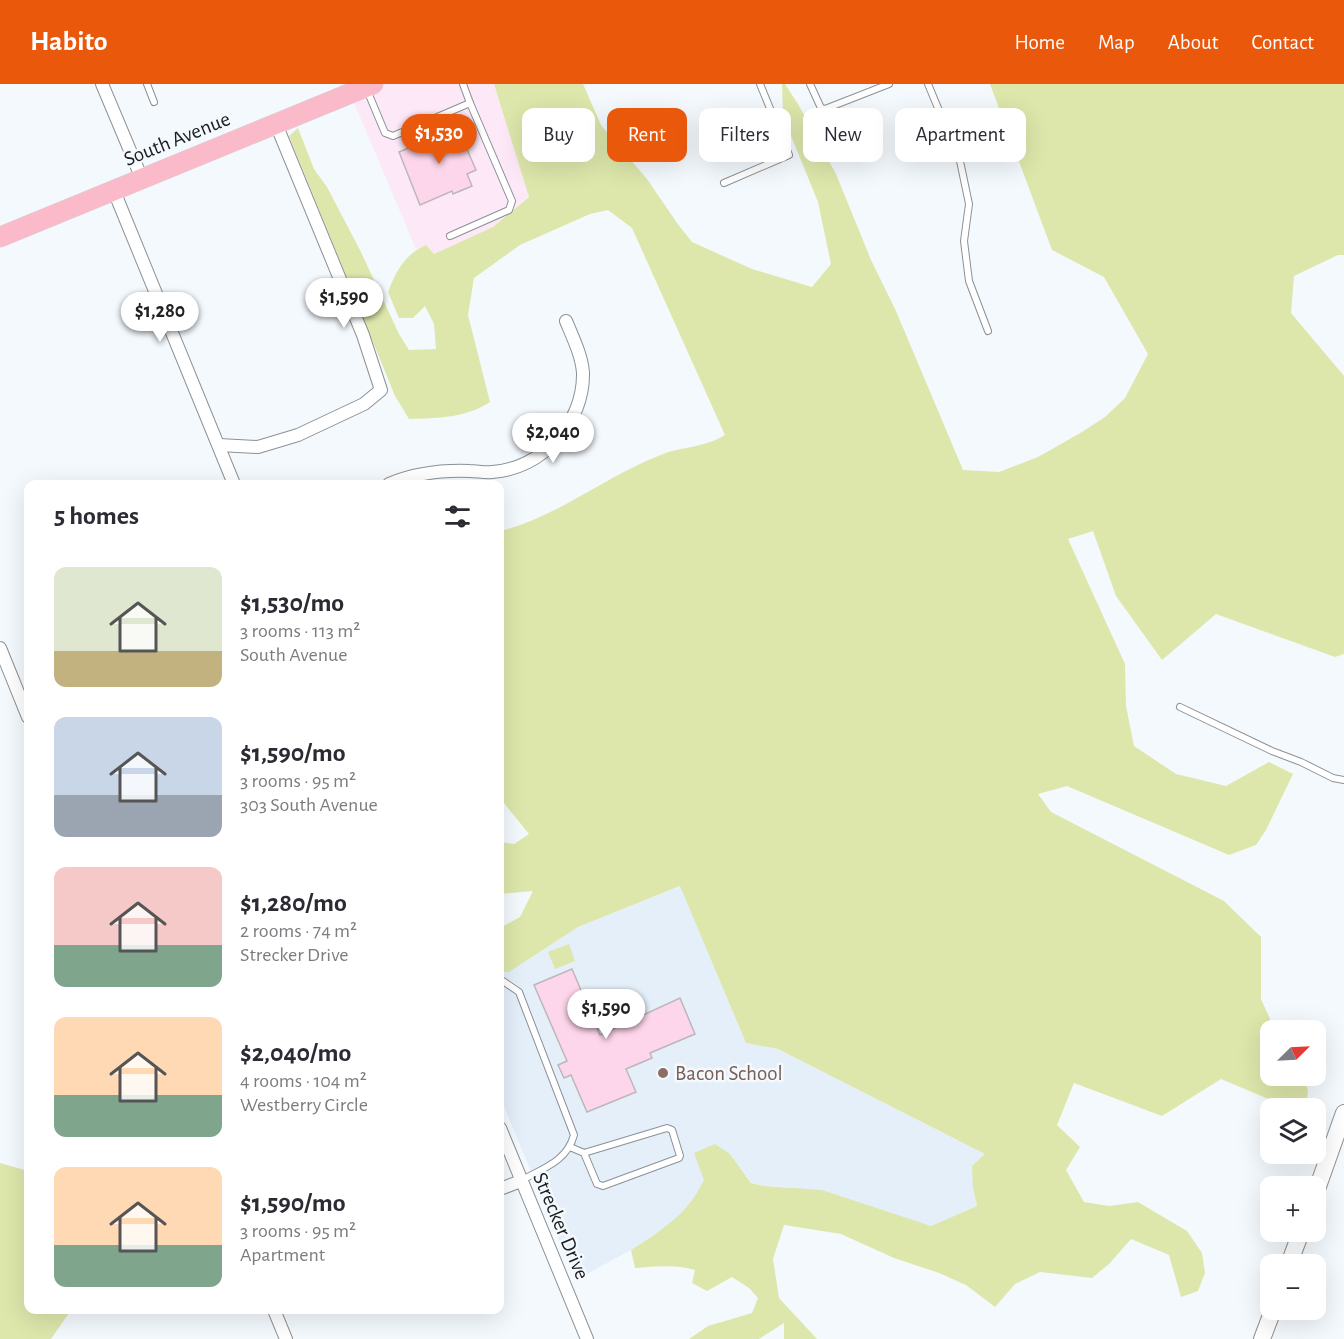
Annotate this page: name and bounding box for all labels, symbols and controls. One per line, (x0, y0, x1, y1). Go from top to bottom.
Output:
text: Habito (30, 28, 108, 56)
text: Home (1014, 32, 1065, 53)
text: Map (1098, 32, 1135, 53)
text: About (1168, 32, 1218, 53)
text: Contact (1251, 32, 1314, 53)
street label: South Avenue (121, 108, 233, 170)
chip: Buy (522, 108, 595, 162)
chip: Rent (607, 108, 687, 162)
chip: Filters (699, 108, 791, 162)
chip: New (803, 108, 883, 162)
chip: Apartment (895, 108, 1026, 162)
pin: $1,530 (390, 114, 488, 165)
text: $1,530 (415, 123, 463, 143)
pin: $1,590 (295, 278, 393, 329)
text: $1,590 (319, 287, 369, 307)
pin: $1,280 (111, 292, 209, 343)
text: $1,280 (135, 301, 185, 321)
pin: $2,040 (504, 413, 602, 464)
text: $2,040 (526, 422, 580, 442)
icon: filters (441, 500, 474, 533)
text: 5 homes (54, 503, 139, 529)
text: $1,530/mo (240, 590, 344, 616)
icon: home (102, 591, 174, 663)
text: 3 rooms · 113 m² (240, 621, 360, 641)
text: South Avenue (240, 645, 347, 665)
text: $1,590/mo (240, 740, 346, 766)
icon: home (102, 741, 174, 813)
text: 3 rooms · 95 m² (240, 771, 356, 791)
text: 303 South Avenue (240, 795, 378, 815)
text: $1,280/mo (240, 890, 347, 916)
icon: home (102, 891, 174, 963)
text: 2 rooms · 74 m² (240, 921, 357, 941)
text: Strecker Drive (240, 945, 349, 965)
pin: $1,590 (557, 989, 655, 1040)
text: $1,590 (581, 998, 631, 1018)
north arrow (1260, 1020, 1326, 1086)
map controls (1260, 1020, 1326, 1320)
text: $2,040/mo (240, 1040, 351, 1066)
icon: home (102, 1041, 174, 1113)
place label: Bacon School (675, 1063, 783, 1084)
marker: Bacon School (656, 1066, 670, 1080)
text: 4 rooms · 104 m² (240, 1071, 367, 1091)
text: Westberry Circle (240, 1095, 368, 1115)
button: layers (1260, 1098, 1326, 1164)
street label: Strecker Drive (529, 1169, 593, 1283)
button: + (1260, 1176, 1326, 1242)
text: $1,590/mo (240, 1190, 346, 1216)
icon: home (102, 1191, 174, 1263)
text: 3 rooms · 95 m² (240, 1221, 356, 1241)
text: Apartment (240, 1245, 325, 1265)
button: − (1260, 1254, 1326, 1320)

